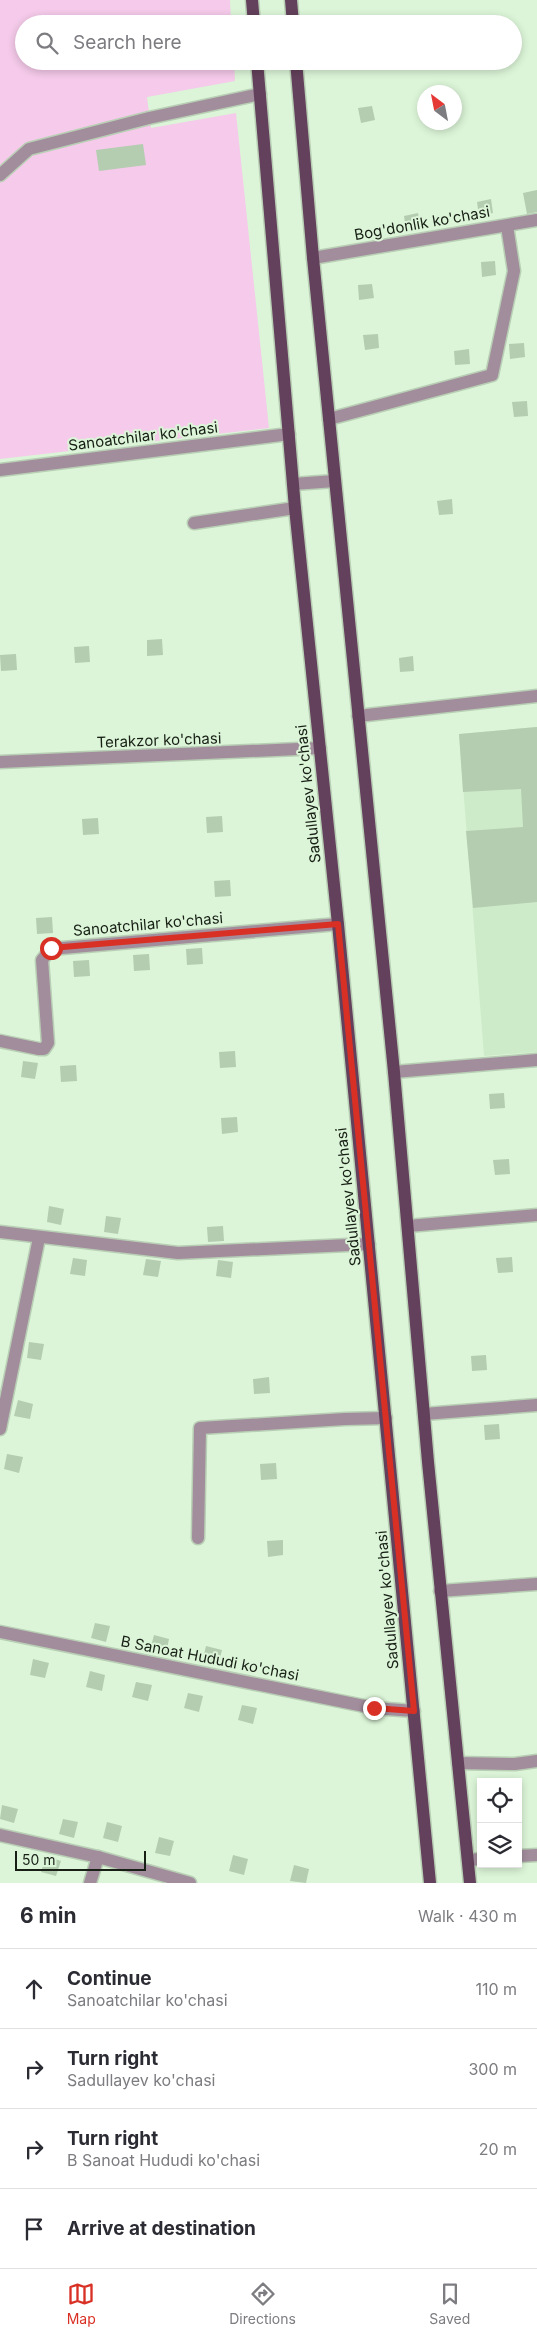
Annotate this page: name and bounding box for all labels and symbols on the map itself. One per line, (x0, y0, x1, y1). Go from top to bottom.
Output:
north arrow (417, 85, 462, 130)
street label: Bog'donlik ko'chasi (353, 202, 491, 244)
street label: Sanoatchilar ko'chasi (67, 417, 219, 455)
street label: Sadullayev ko'chasi (291, 724, 325, 864)
street label: Terakzor ko'chasi (96, 728, 222, 752)
street label: Sanoatchilar ko'chasi (72, 908, 224, 940)
route start (40, 937, 63, 960)
street label: Sadullayev ko'chasi (331, 1127, 365, 1267)
street label: Sadullayev ko'chasi (371, 1530, 403, 1670)
street label: B Sanoat Hududi ko'chasi (119, 1631, 301, 1685)
route end (363, 1697, 386, 1720)
scale bar (15, 1848, 146, 1871)

